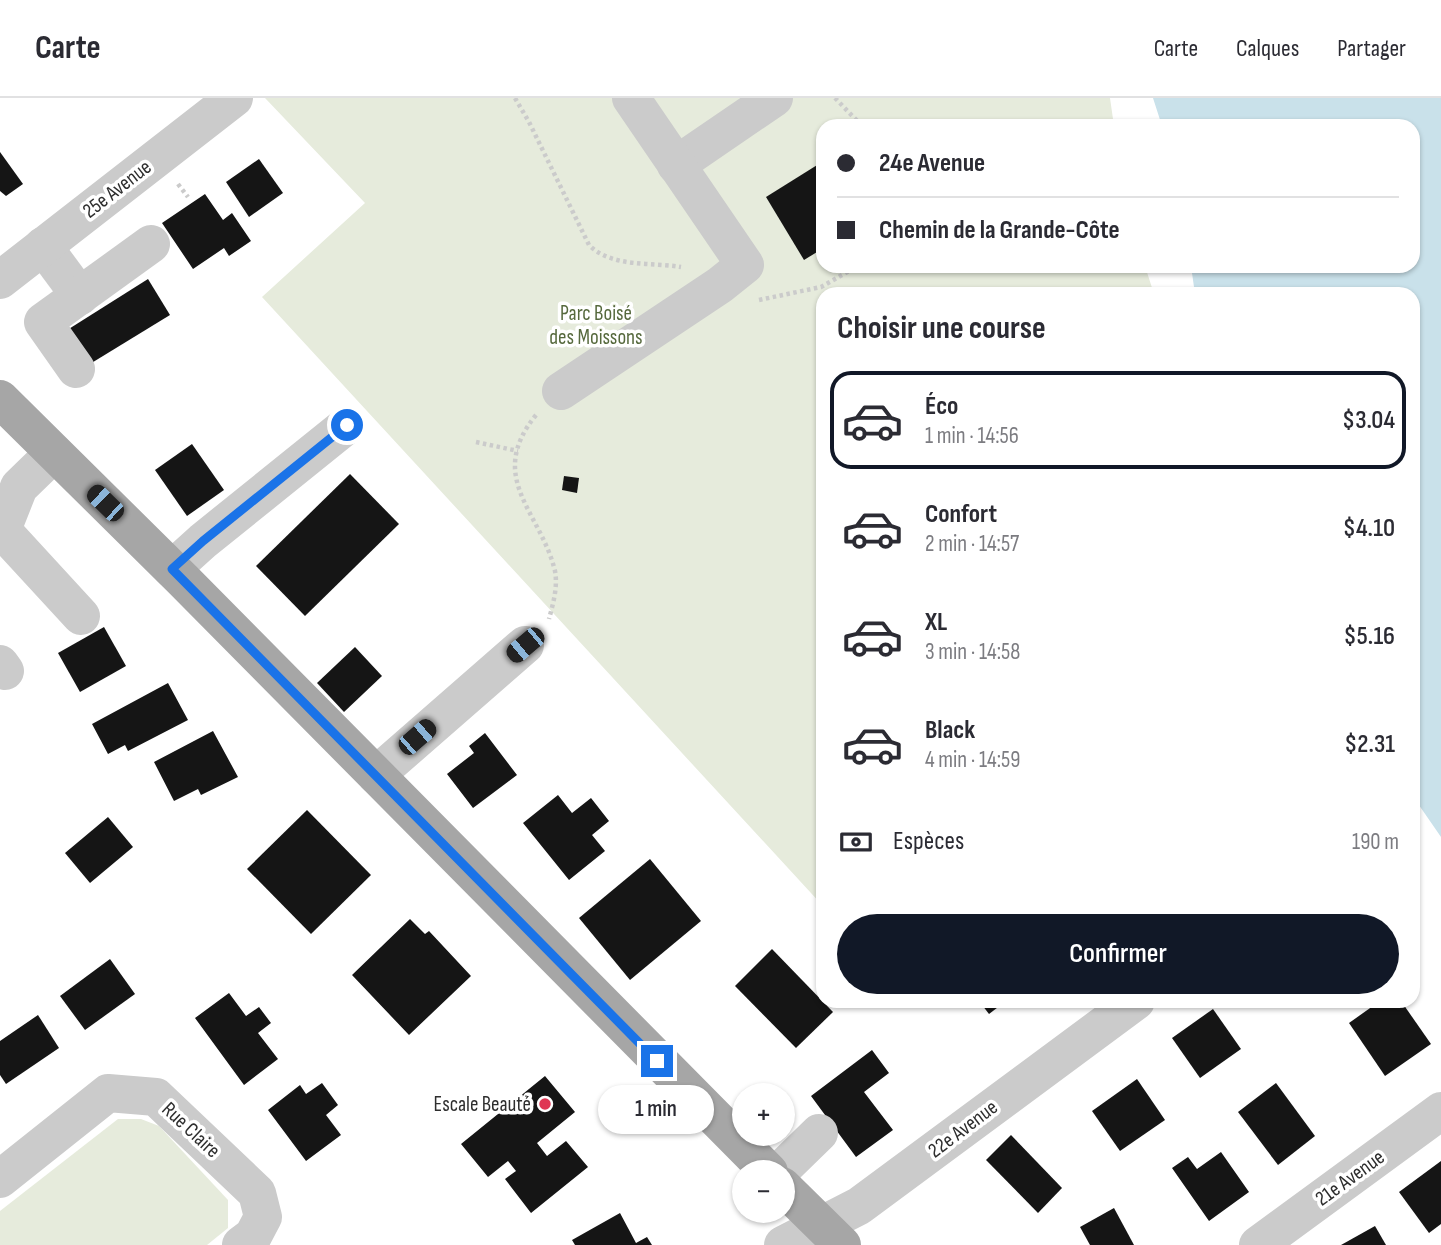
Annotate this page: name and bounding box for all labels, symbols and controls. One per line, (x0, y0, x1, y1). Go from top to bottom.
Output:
text: Carte (35, 28, 101, 68)
text: Carte (1154, 34, 1198, 63)
text: Calques (1236, 34, 1299, 63)
text: Partager (1337, 34, 1406, 63)
text: 24e Avenue (879, 148, 985, 179)
street label: 25e Avenue (78, 154, 156, 224)
text: Chemin de la Grande-Côte (879, 215, 1120, 246)
park label: Parc Boisé des Moissons (549, 301, 643, 350)
text: Choisir une course (837, 309, 1046, 348)
icon: car (841, 389, 904, 452)
text: Éco (925, 391, 958, 422)
text: $3.04 (1342, 405, 1395, 436)
route start (331, 409, 363, 441)
text: 1 min · 14:56 (925, 422, 1019, 450)
car (83, 481, 128, 525)
icon: car (841, 497, 904, 560)
text: Confort (925, 499, 997, 530)
text: $4.10 (1343, 513, 1395, 544)
text: 2 min · 14:57 (925, 530, 1019, 558)
icon: car (841, 605, 904, 668)
text: XL (925, 607, 947, 638)
text: $5.16 (1344, 621, 1395, 652)
car (503, 623, 548, 667)
text: 3 min · 14:58 (925, 638, 1020, 666)
icon: car (841, 713, 904, 776)
car (395, 715, 440, 759)
text: Black (925, 715, 975, 746)
text: $2.31 (1344, 729, 1395, 760)
text: 4 min · 14:59 (925, 746, 1020, 774)
icon: cash (837, 823, 875, 861)
text: Espèces (893, 826, 964, 857)
text: 190 m (1352, 828, 1399, 856)
button: Confirmer (837, 914, 1399, 994)
route end (641, 1045, 673, 1077)
map controls (732, 1083, 795, 1223)
button: + (732, 1083, 795, 1146)
callout: 1 min (599, 1086, 715, 1134)
place label: Escale Beauté (434, 1092, 531, 1117)
text: 1 min (635, 1095, 677, 1123)
street label: 22e Avenue (923, 1095, 1003, 1163)
marker: Escale Beauté (537, 1096, 553, 1112)
street label: Rue Claire (157, 1097, 225, 1163)
street label: 21e Avenue (1311, 1145, 1389, 1211)
button: − (732, 1160, 795, 1223)

